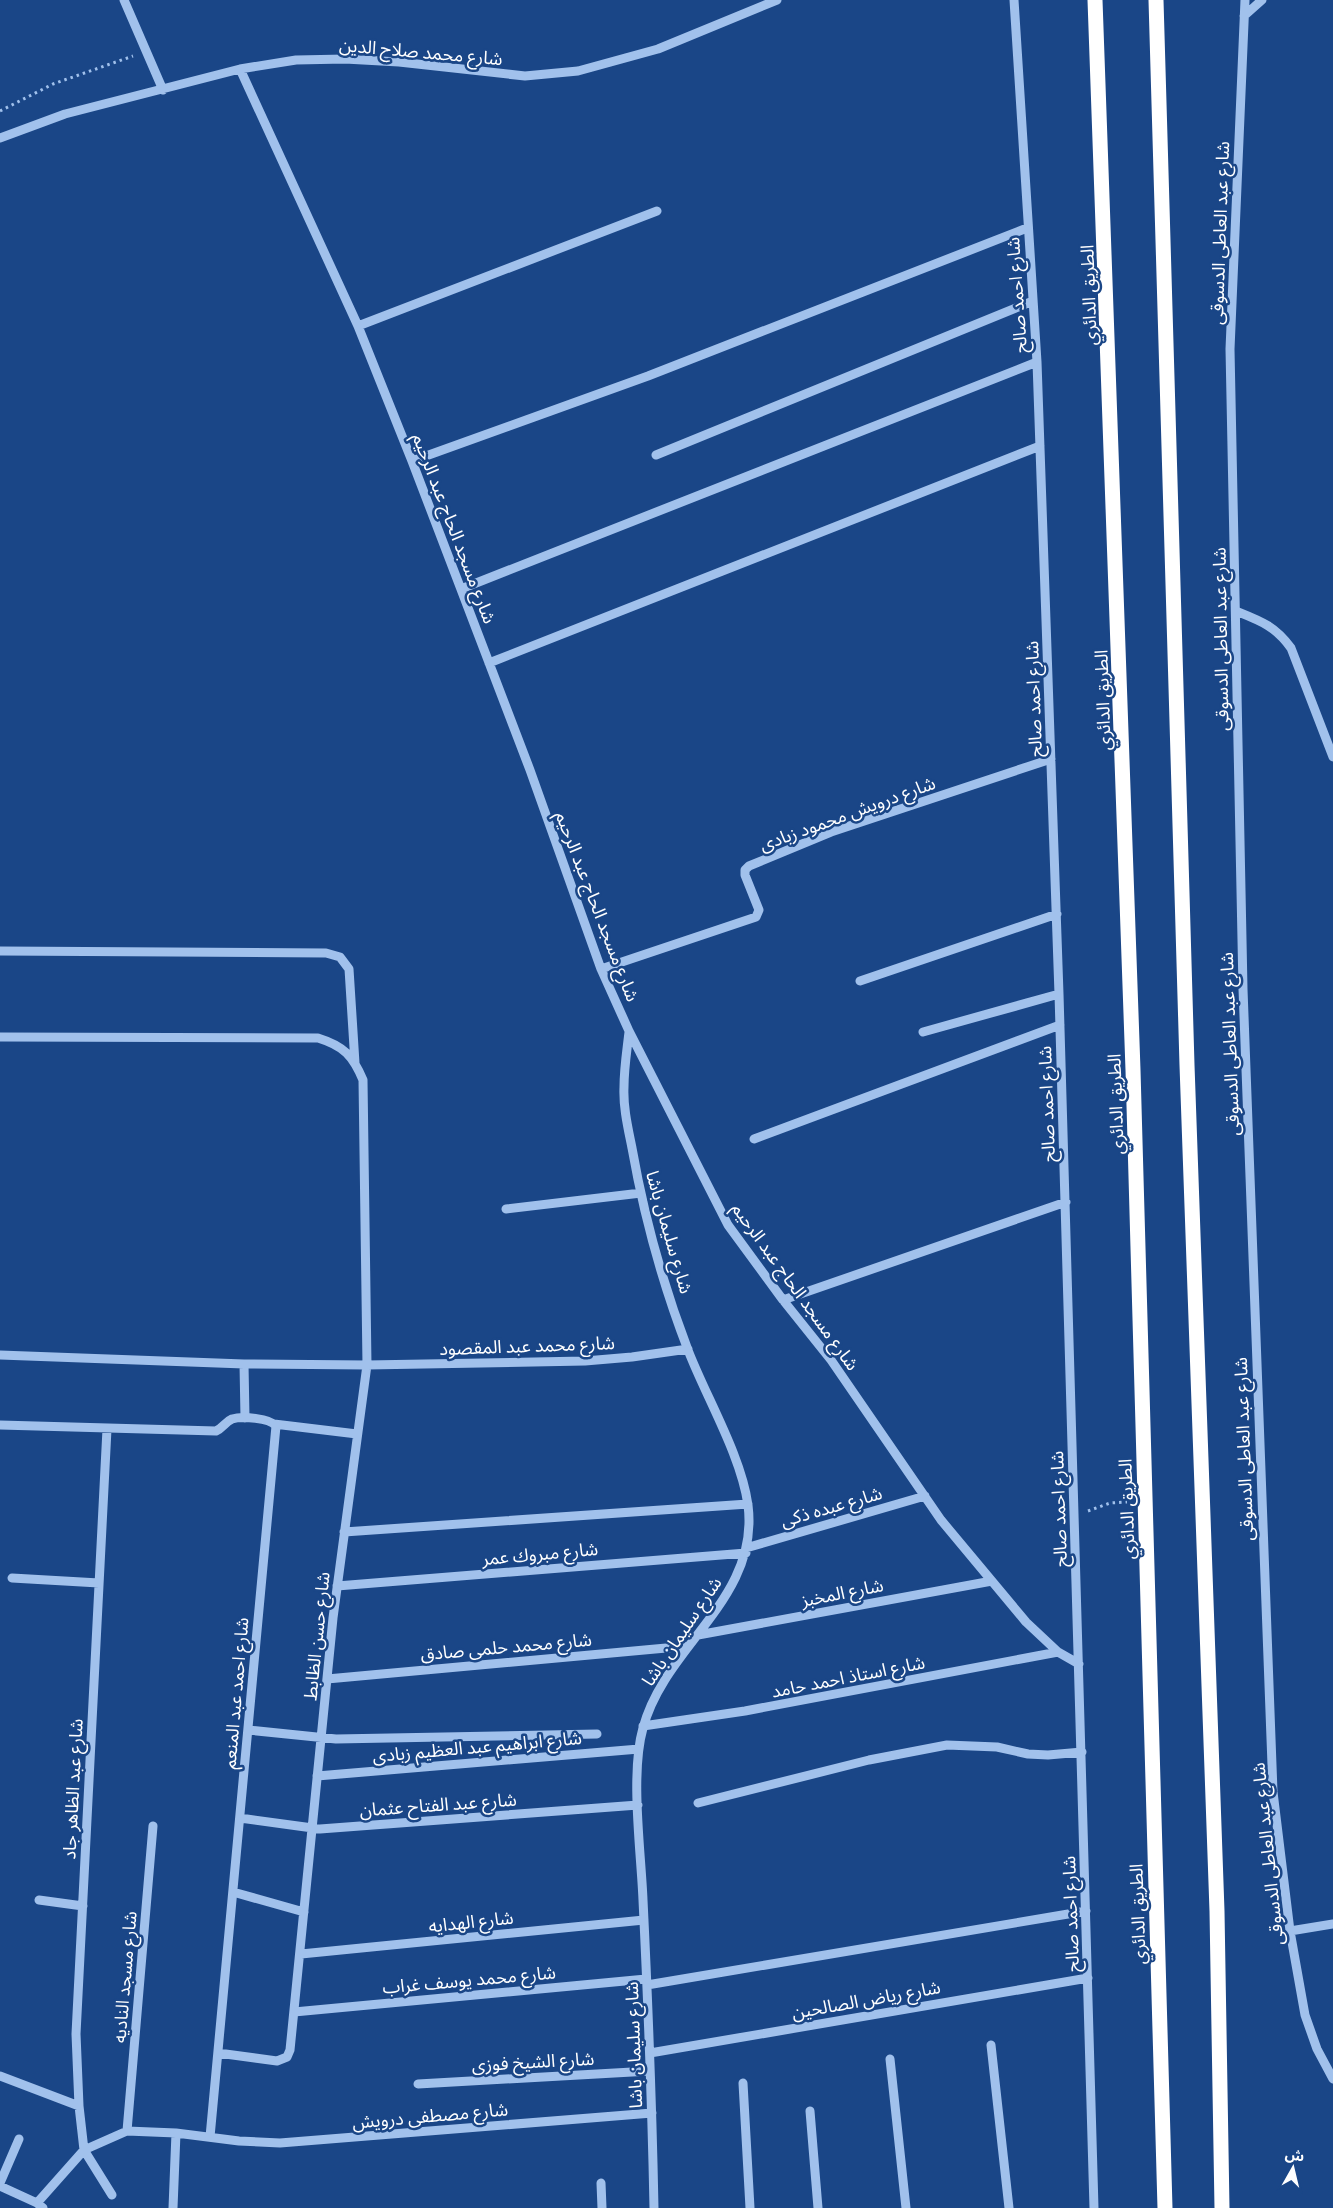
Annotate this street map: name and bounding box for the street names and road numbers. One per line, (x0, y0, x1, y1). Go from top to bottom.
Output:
street label: شارع محمد صلاح الدين (338, 34, 504, 73)
street label: شارع عبد العاطى الدسوقى (1206, 141, 1237, 325)
street label: شارع احمد صالح (1002, 236, 1035, 354)
street label: الطريق الدائري (1076, 244, 1104, 346)
street label: شارع مسجد الحاج عبد الرحيم (405, 430, 501, 628)
street label: شارع عبد العاطى الدسوقى (1208, 547, 1237, 731)
street label: شارع احمد صالح (1021, 640, 1050, 757)
street label: الطريق الدائري (1090, 649, 1118, 751)
street label: شارع درويش محمود زبادى (756, 772, 939, 859)
street label: شارع مسجد الحاج عبد الرحيم (548, 808, 644, 1006)
street label: شارع عبد العاطى الدسوقى (1216, 952, 1247, 1136)
street label: شارع احمد صالح (1034, 1045, 1063, 1162)
street label: الطريق الدائري (1103, 1053, 1131, 1155)
street label: شارع سليمان باشا (638, 1168, 697, 1297)
street label: شارع مسجد الحاج عبد الرحيم (724, 1198, 863, 1377)
street label: شارع محمد عبد المقصود (439, 1332, 615, 1363)
street label: شارع عبد العاطى الدسوقى (1230, 1357, 1261, 1541)
street label: شارع احمد صالح (1046, 1450, 1075, 1567)
street label: الطريق الدائري (1114, 1458, 1142, 1560)
street label: شارع عبده ذكى (778, 1482, 885, 1535)
street label: شارع مبروك عمر (480, 1538, 599, 1573)
street label: شارع حسن الظابط (299, 1571, 338, 1702)
street label: شارع سليمان باشا (637, 1573, 729, 1692)
street label: شارع المخبز (798, 1574, 886, 1615)
street label: شارع احمد عبد المنعم (218, 1616, 257, 1770)
street label: شارع محمد حلمى صادق (419, 1629, 593, 1668)
street label: شارع استاذ احمد حامد (769, 1651, 927, 1706)
street label: شارع عبد الظاهر جاد (58, 1718, 91, 1860)
street label: شارع ابراهيم عبد العظيم زبادى (372, 1727, 583, 1770)
street label: شارع عبد العاطى الدسوقى (1247, 1761, 1292, 1946)
street label: شارع عبد الفتاح عثمان (359, 1789, 518, 1824)
street label: شارع احمد صالح (1058, 1855, 1087, 1972)
street label: الطريق الدائري (1125, 1863, 1153, 1965)
street label: شارع الهدايه (428, 1907, 515, 1940)
street label: شارع مسجد الناديه (108, 1910, 145, 2044)
street label: شارع محمد يوسف غراب (381, 1961, 557, 2002)
street label: شارع رياض الصالحين (790, 1976, 943, 2027)
street label: شارع سليمان باشا (621, 1981, 650, 2109)
street label: شارع الشيخ فوزى (471, 2048, 595, 2079)
street label: شارع مصطفى درويش (351, 2098, 509, 2137)

